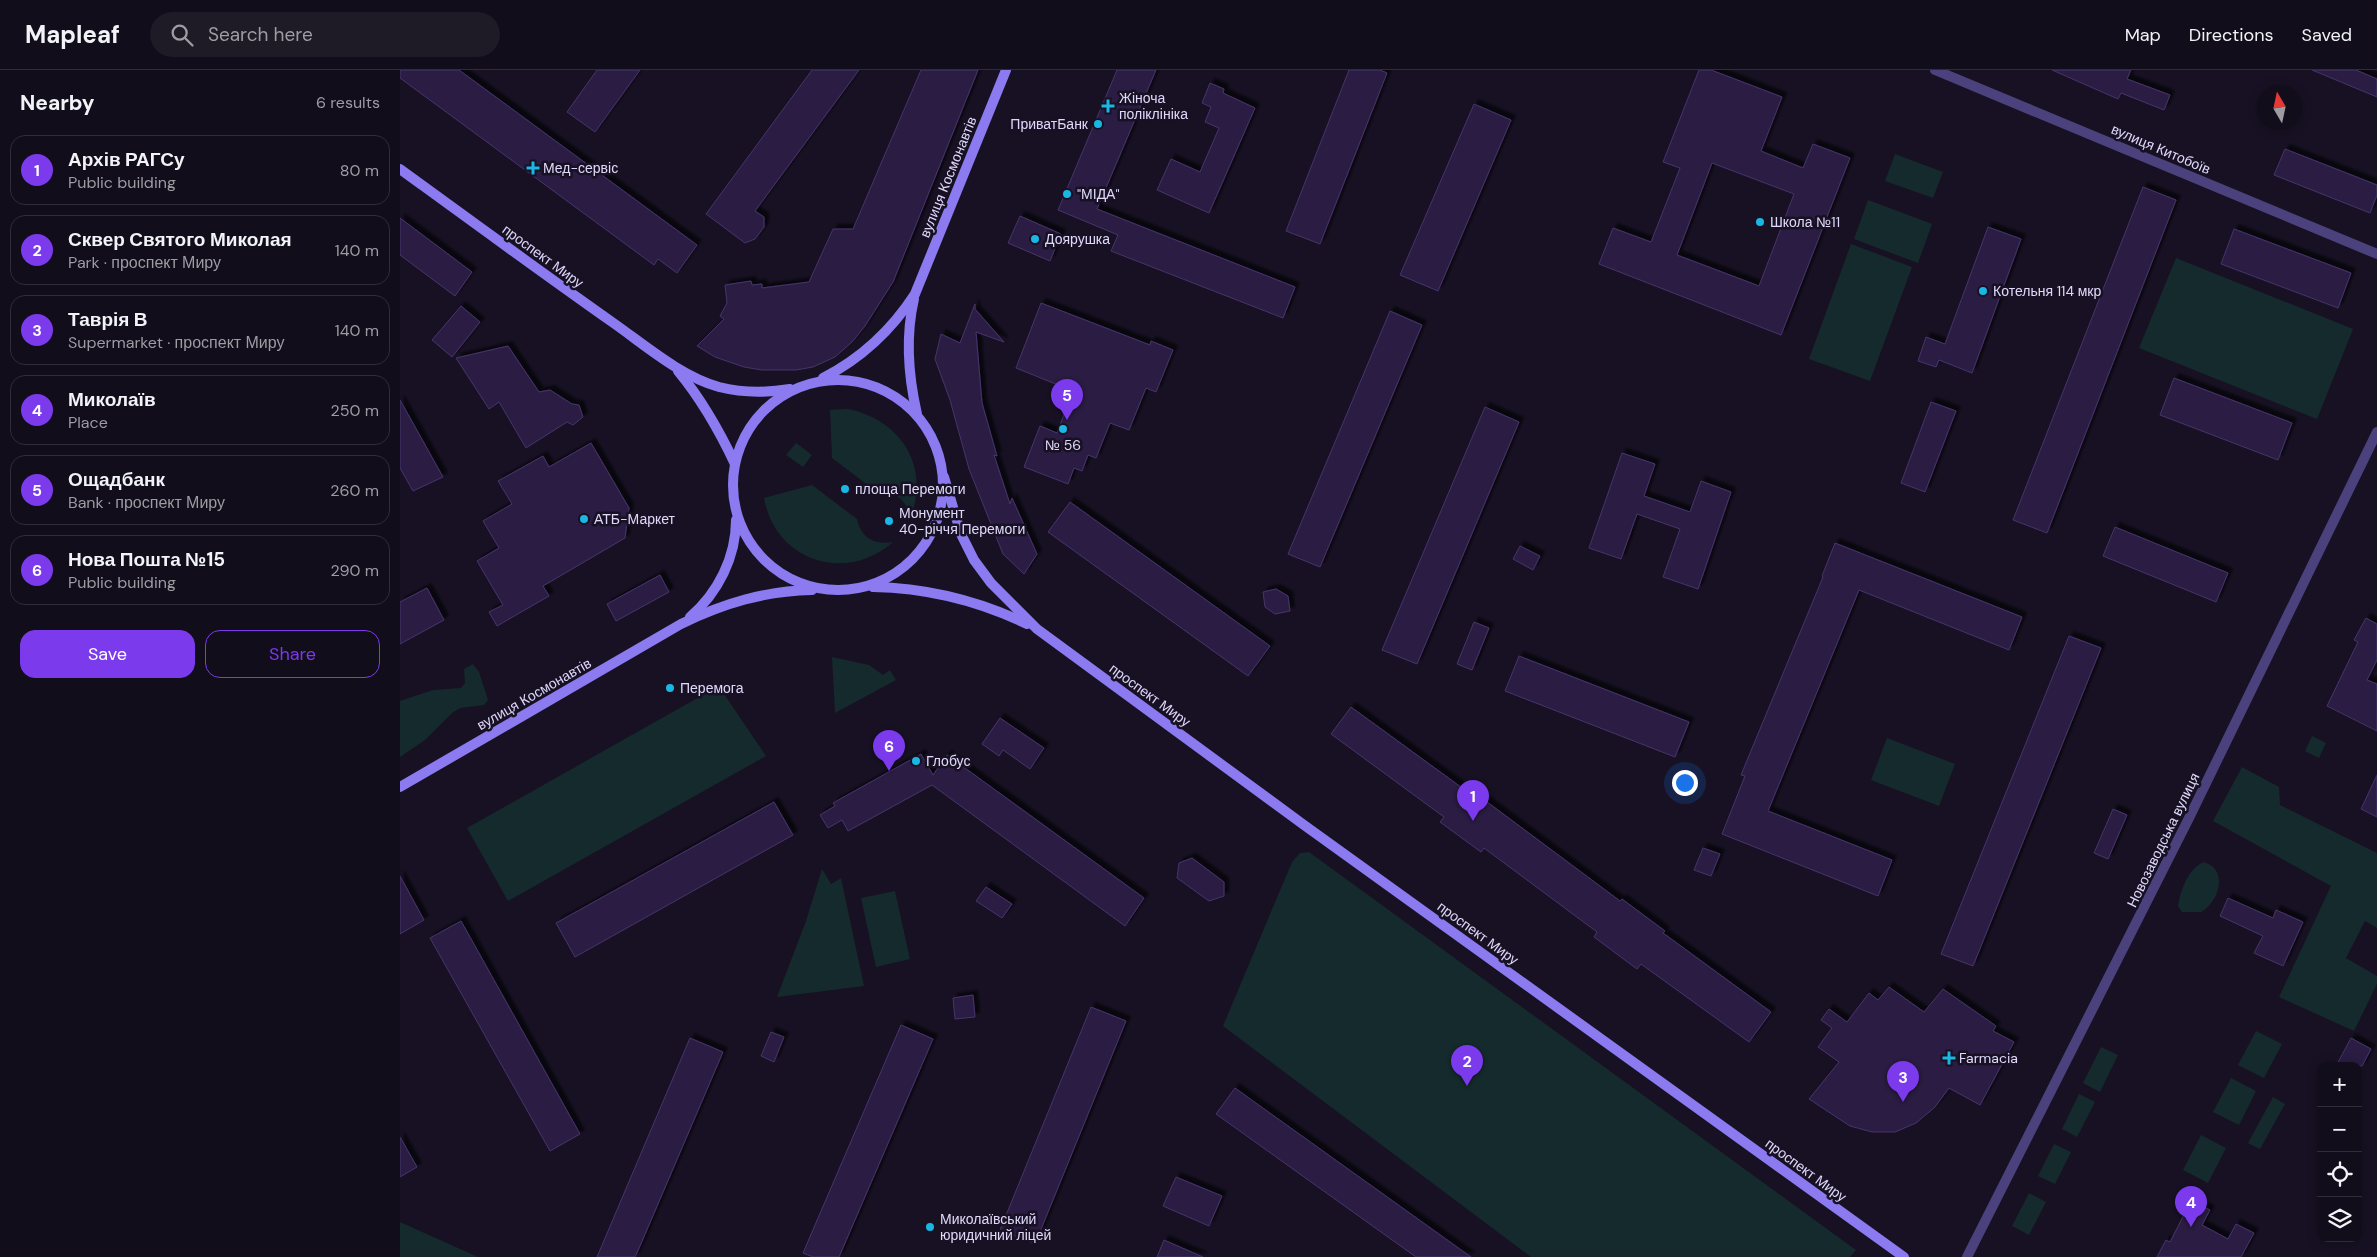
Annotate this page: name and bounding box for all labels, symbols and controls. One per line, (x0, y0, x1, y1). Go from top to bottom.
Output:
search box (150, 12, 500, 57)
text: Mapleaf (25, 19, 120, 50)
icon: search (168, 21, 196, 49)
text: Search here (208, 22, 313, 47)
text: Map (2125, 23, 2161, 47)
text: Directions (2189, 23, 2274, 47)
text: Saved (2302, 23, 2352, 47)
north arrow (2257, 85, 2302, 130)
text: Nearby (20, 89, 94, 117)
place label: Жіноча поліклініка (1119, 89, 1188, 123)
text: 6 results (316, 92, 380, 113)
marker: Жіноча поліклініка (1101, 99, 1115, 113)
street label: вулиця Космонавтів (915, 114, 981, 240)
place label: ПриватБанк (1010, 115, 1089, 133)
marker: ПриватБанк (1092, 118, 1104, 130)
street label: вулиця Китобоїв (2109, 120, 2213, 178)
text: Архів РАГСу (68, 147, 185, 172)
place label: Мед-сервіс (543, 159, 618, 177)
text: 1 (34, 160, 40, 181)
text: 80 m (340, 160, 379, 181)
marker: Мед-сервіс (527, 162, 539, 174)
text: Public building (68, 172, 176, 193)
place label: "МІДА" (1077, 185, 1120, 203)
marker: "МІДА" (1061, 188, 1073, 200)
place label: Школа №11 (1770, 213, 1840, 231)
marker: Школа №11 (1754, 216, 1766, 228)
street label: проспект Миру (499, 220, 587, 292)
text: Сквер Святого Миколая (68, 227, 292, 252)
place label: Доярушка (1045, 230, 1110, 248)
marker: Доярушка (1029, 233, 1041, 245)
text: 2 (32, 240, 42, 261)
text: 140 m (335, 240, 379, 261)
text: Park · проспект Миру (68, 252, 221, 273)
place label: Котельня 114 мкр (1993, 282, 2101, 300)
marker: Котельня 114 мкр (1977, 285, 1989, 297)
text: Таврія В (68, 307, 148, 332)
text: 3 (32, 320, 42, 341)
text: 140 m (335, 320, 379, 341)
text: Supermarket · проспект Миру (68, 332, 284, 353)
pin: 5 (1051, 379, 1083, 420)
text: Миколаїв (68, 387, 156, 412)
text: 4 (32, 400, 42, 421)
text: 250 m (331, 400, 379, 421)
text: Place (68, 412, 108, 433)
marker: № 56 (1057, 423, 1069, 435)
place label: № 56 (1045, 436, 1081, 454)
text: Ощадбанк (68, 467, 165, 492)
text: 5 (32, 480, 42, 501)
text: 260 m (330, 480, 379, 501)
place label: площа Перемоги (855, 480, 965, 498)
marker: площа Перемоги (839, 483, 851, 495)
text: Bank · проспект Миру (68, 492, 225, 513)
place label: Монумент 40-річчя Перемоги (899, 504, 1025, 538)
place label: АТБ-Маркет (594, 510, 676, 528)
marker: АТБ-Маркет (578, 513, 590, 525)
marker: Монумент 40-річчя Перемоги (883, 515, 895, 527)
text: Нова Пошта №15 (68, 547, 225, 572)
text: 6 (32, 560, 42, 581)
text: 290 m (330, 560, 379, 581)
text: Public building (68, 572, 176, 593)
button: Save (20, 630, 195, 678)
button: Share (205, 630, 380, 678)
street label: вулиця Космонавтів (474, 654, 594, 734)
street label: проспект Миру (1106, 659, 1194, 731)
place label: Перемога (680, 679, 744, 697)
marker: Перемога (664, 682, 676, 694)
pin: 6 (873, 730, 905, 771)
place label: Глобус (926, 752, 970, 770)
marker: Глобус (910, 755, 922, 767)
your location (1672, 770, 1698, 796)
street label: Новозаводська вулиця (2123, 770, 2203, 910)
pin: 1 (1457, 780, 1489, 821)
street label: проспект Миру (1434, 897, 1522, 969)
pin: 2 (1451, 1045, 1483, 1086)
place label: Farmacia (1959, 1049, 2018, 1067)
marker: Farmacia (1943, 1052, 1955, 1064)
pin: 3 (1887, 1061, 1919, 1102)
map controls (2317, 1062, 2362, 1242)
button: + (2317, 1062, 2362, 1107)
button: − (2317, 1107, 2362, 1152)
street label: проспект Миру (1762, 1134, 1850, 1206)
button: locate (2317, 1152, 2362, 1197)
pin: 4 (2175, 1186, 2207, 1227)
button: layers (2317, 1197, 2362, 1242)
place label: Миколаївський юридичний ліцей (940, 1210, 1051, 1244)
marker: Миколаївський юридичний ліцей (924, 1221, 936, 1233)

